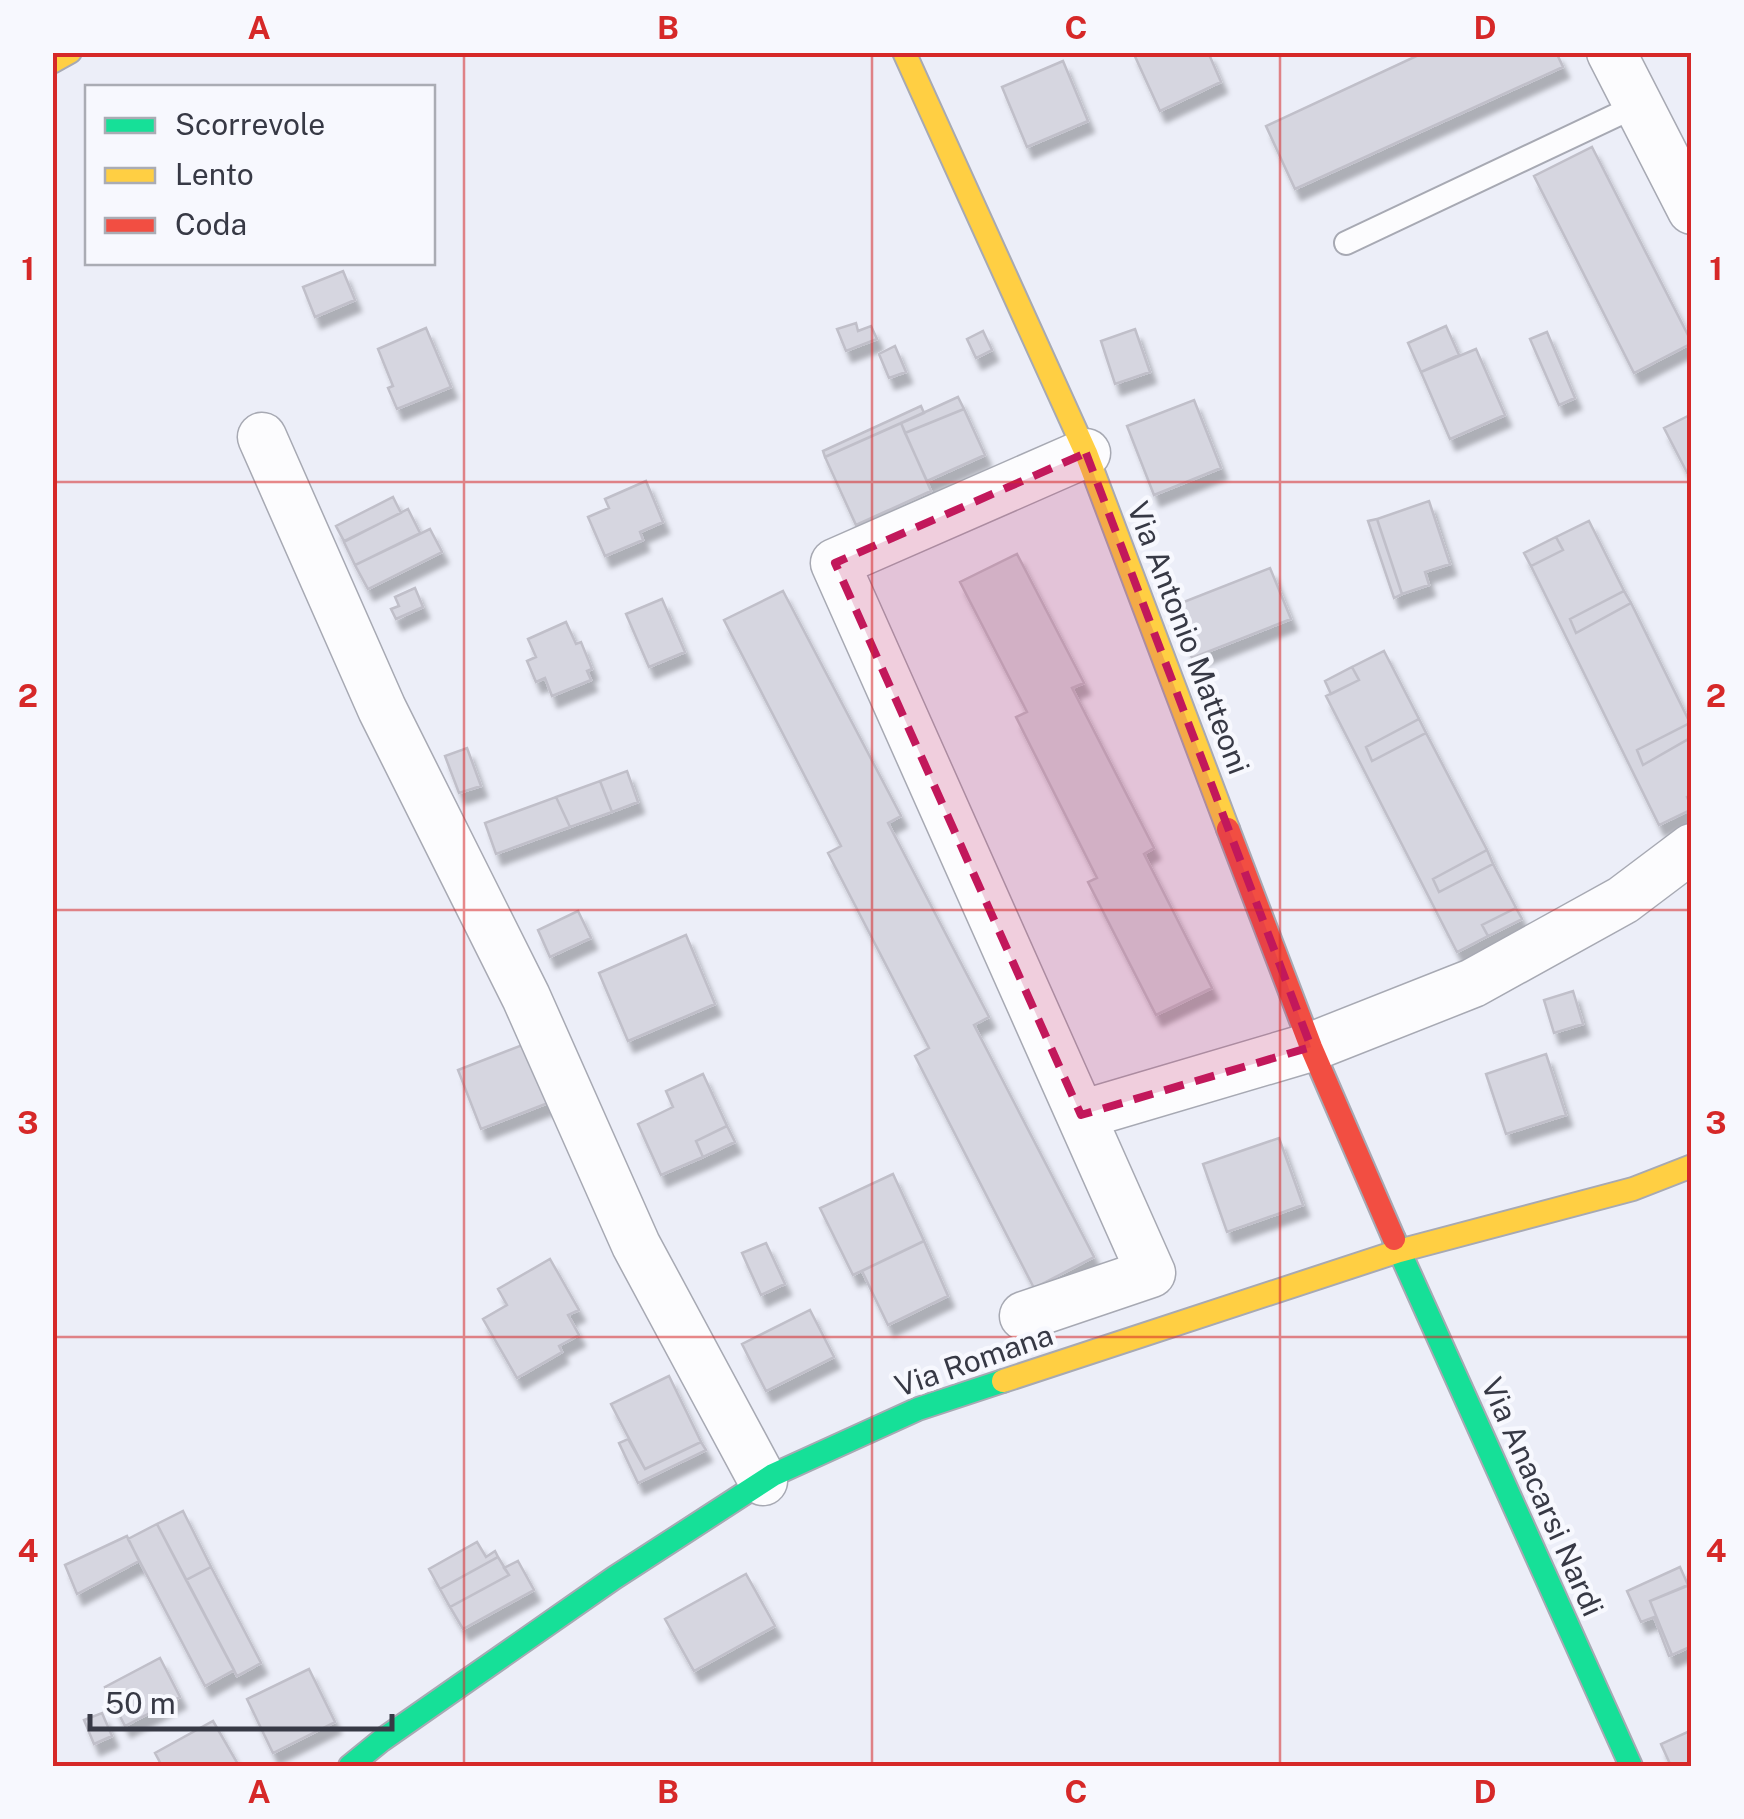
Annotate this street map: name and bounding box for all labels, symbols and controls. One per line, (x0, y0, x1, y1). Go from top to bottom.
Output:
text: A (247, 9, 271, 46)
text: B (657, 9, 679, 46)
text: C (1065, 9, 1087, 46)
text: D (1473, 9, 1497, 46)
legend (85, 85, 435, 265)
text: Scorrevole (175, 106, 325, 142)
text: Lento (175, 156, 254, 192)
text: Coda (175, 206, 247, 242)
text: 1 (21, 250, 35, 287)
text: 1 (1709, 250, 1723, 287)
street label: Via Antonio Matteoni (1120, 496, 1258, 779)
text: 2 (18, 677, 38, 714)
text: 2 (1706, 677, 1726, 714)
text: 3 (17, 1104, 39, 1141)
text: 3 (1705, 1104, 1727, 1141)
street label: Via Romana (890, 1316, 1057, 1404)
street label: Via Anacarsi Nardi (1474, 1372, 1612, 1621)
text: 4 (18, 1532, 39, 1569)
text: 4 (1706, 1532, 1727, 1569)
scale bar (90, 1669, 392, 1731)
text: 50 m (105, 1685, 176, 1721)
text: A (247, 1773, 271, 1810)
text: B (657, 1773, 679, 1810)
text: C (1065, 1773, 1087, 1810)
text: D (1473, 1773, 1497, 1810)

